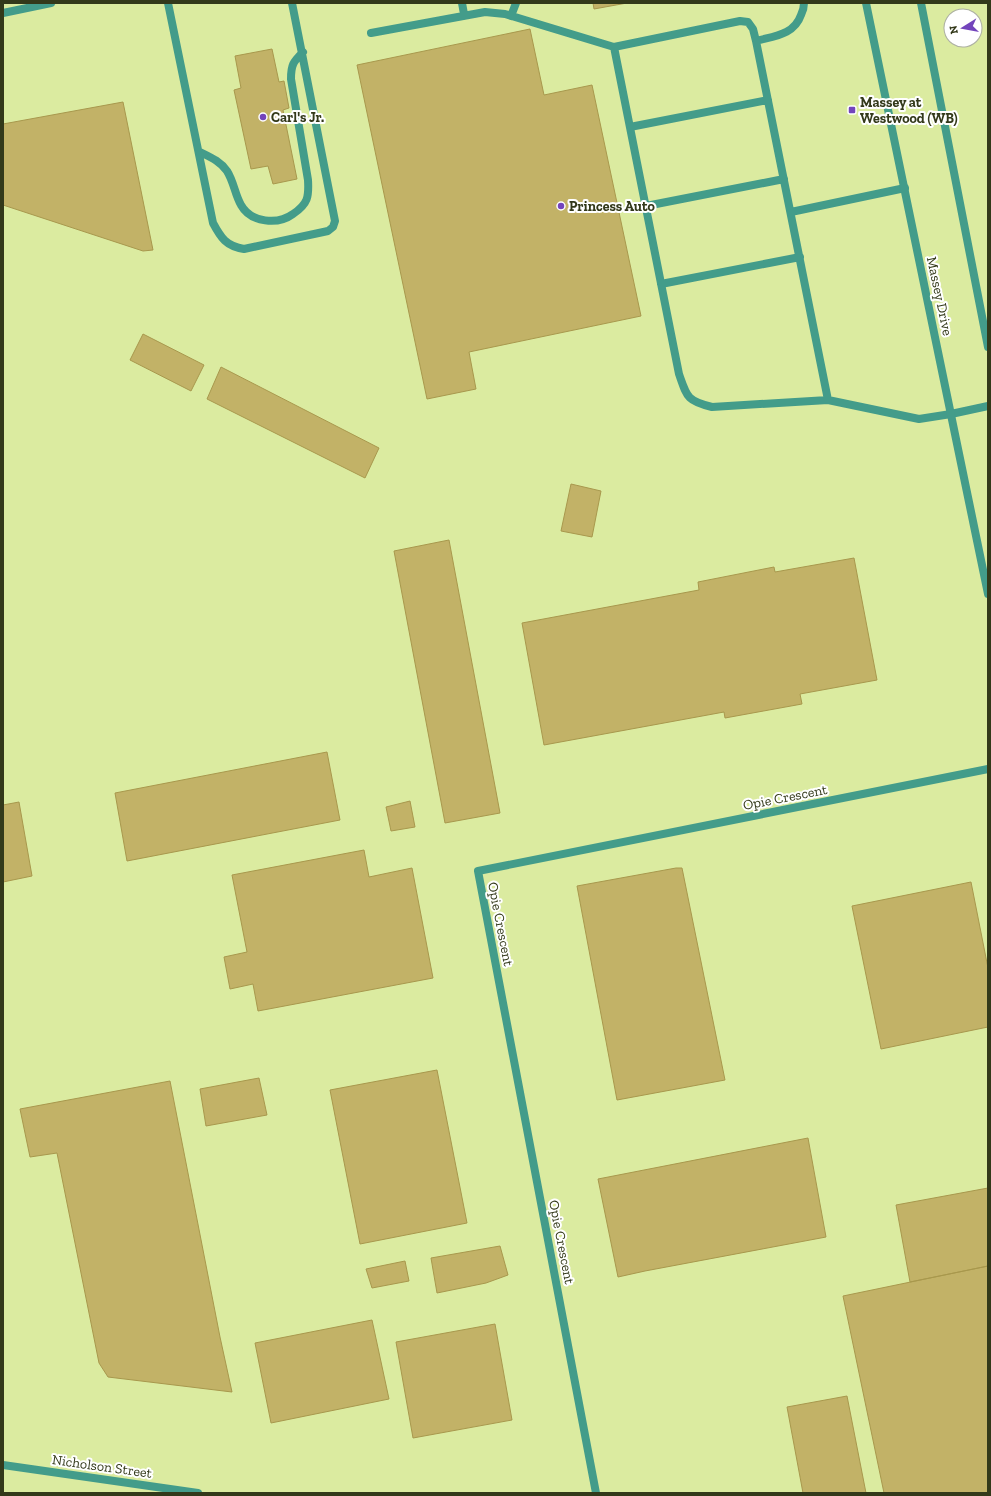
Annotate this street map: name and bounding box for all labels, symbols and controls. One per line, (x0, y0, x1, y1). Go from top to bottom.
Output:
north arrow (943, 8, 983, 48)
text: N (946, 24, 961, 35)
place label: Massey at Westwood (WB) (860, 94, 958, 127)
marker: Massey at Westwood (WB) (847, 105, 857, 115)
place label: Carl's Jr. (271, 109, 324, 126)
marker: Carl's Jr. (258, 112, 268, 122)
place label: Princess Auto (569, 198, 656, 215)
marker: Princess Auto (556, 201, 566, 211)
street label: Massey Drive (923, 255, 956, 338)
street label: Opie Crescent (742, 781, 829, 814)
street label: Opie Crescent (484, 881, 517, 968)
street label: Opie Crescent (545, 1199, 578, 1286)
street label: Nicholson Street (51, 1451, 154, 1482)

